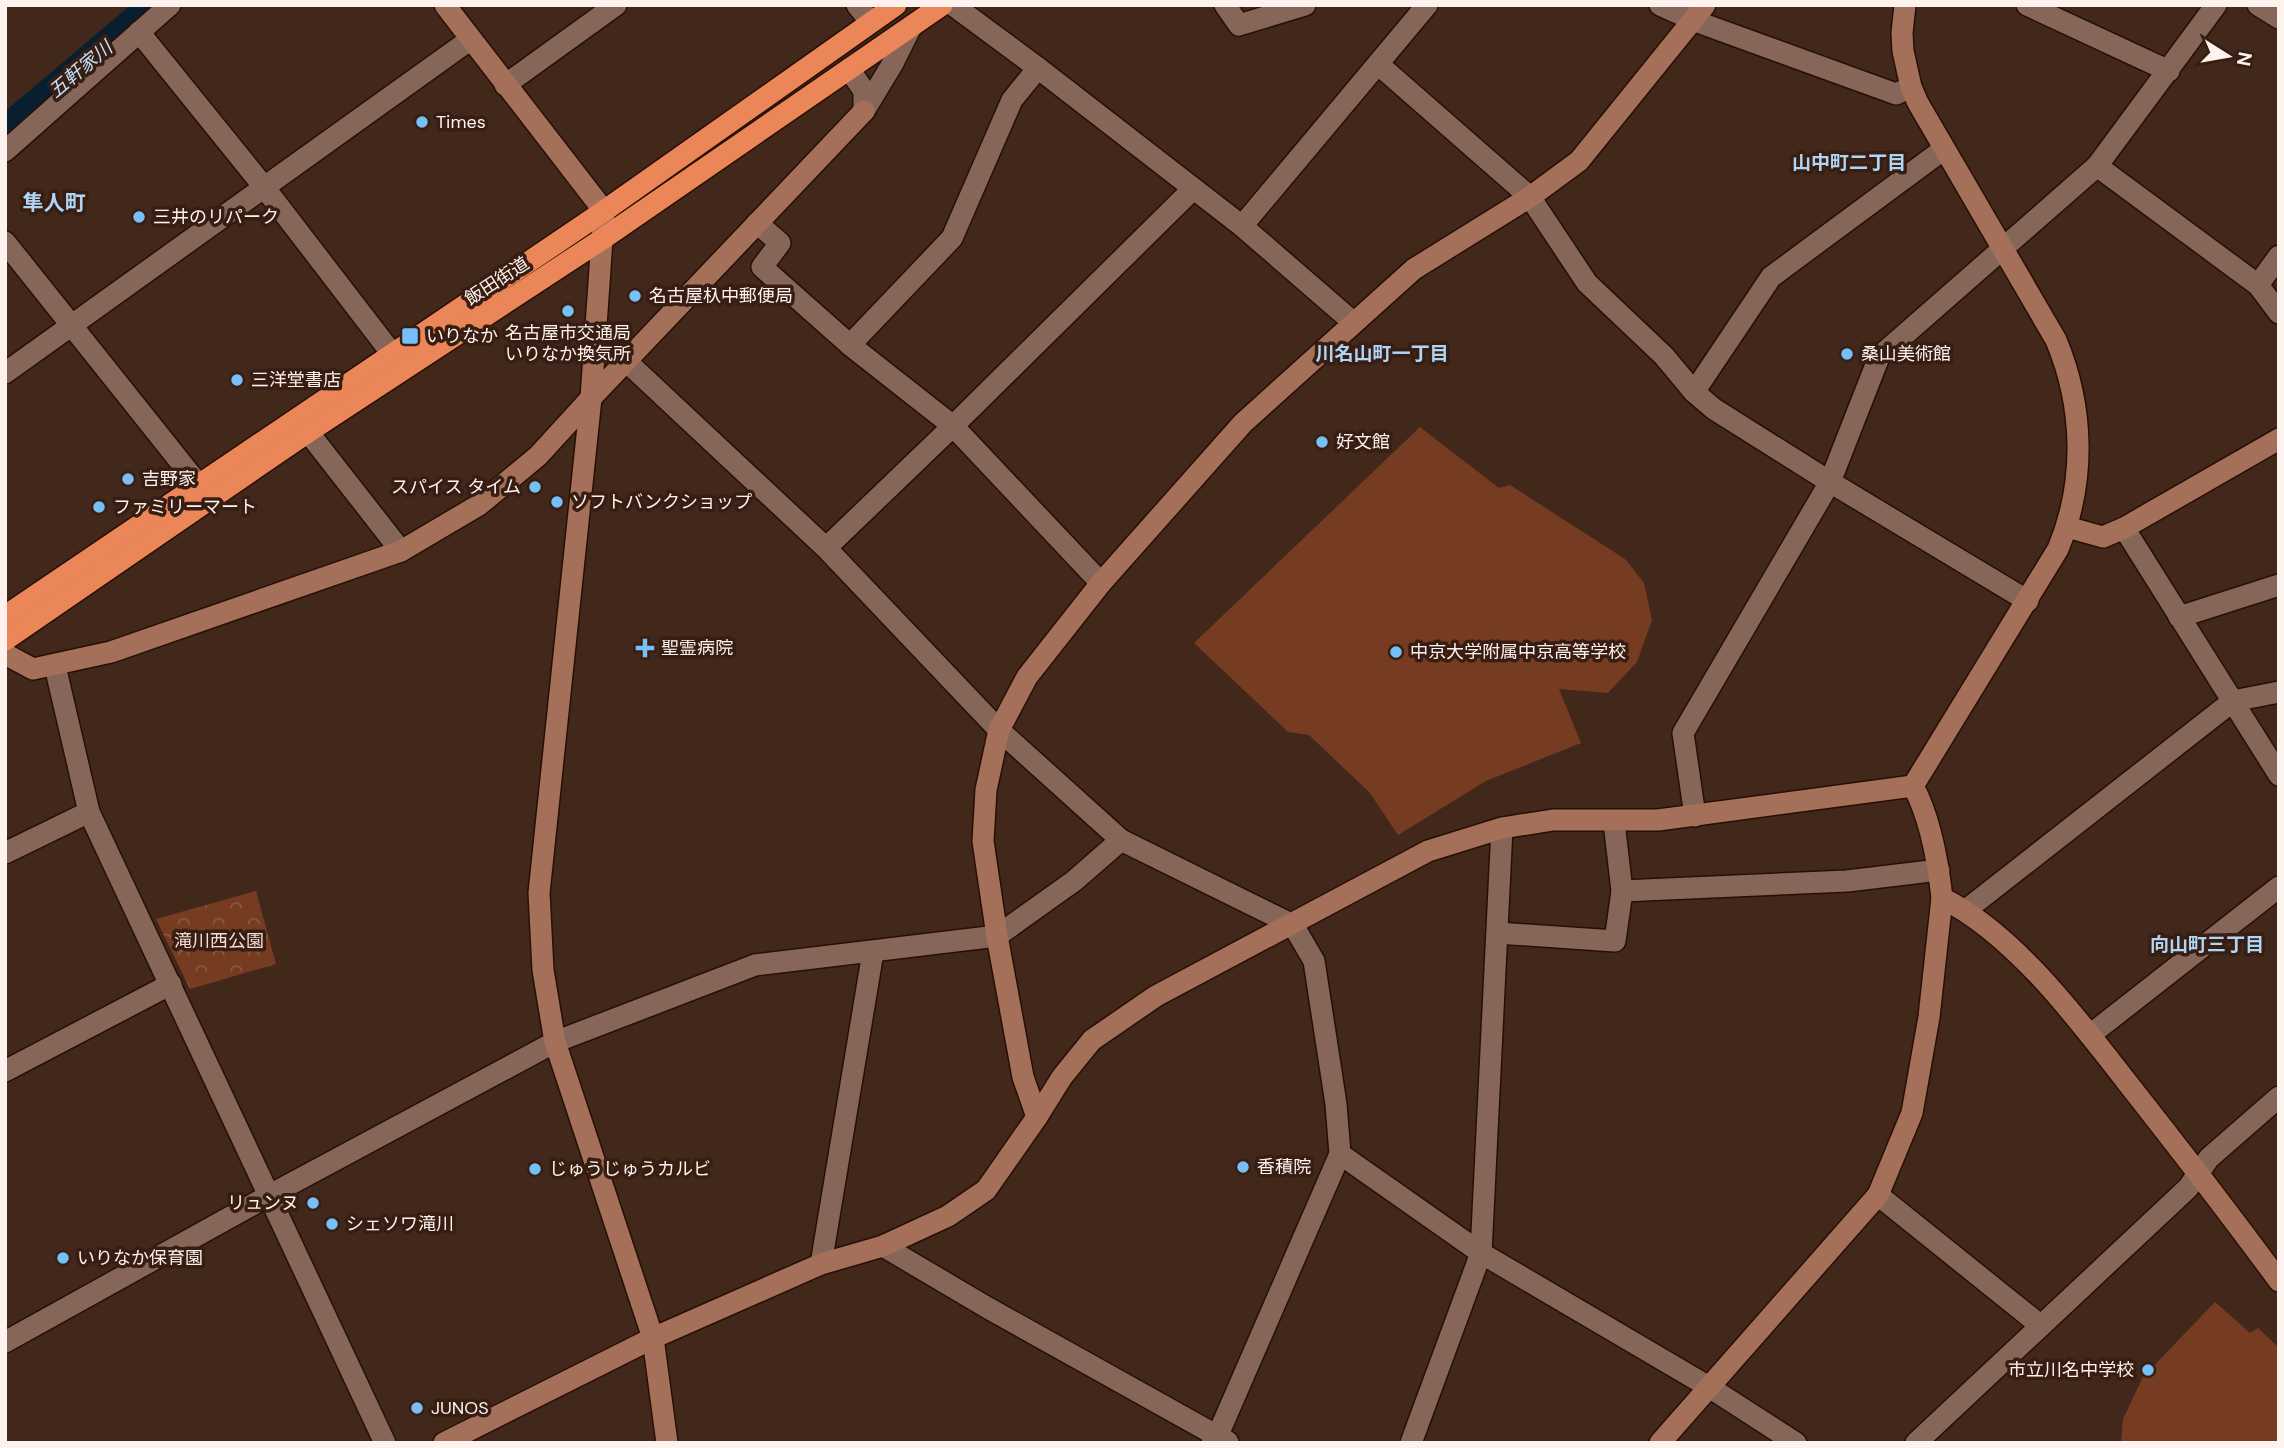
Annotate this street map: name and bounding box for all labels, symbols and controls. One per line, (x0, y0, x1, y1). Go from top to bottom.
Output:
north arrow (2193, 21, 2263, 91)
water label: 五軒家川 (43, 34, 119, 103)
text: N (2231, 50, 2258, 68)
place label: Times (436, 110, 486, 134)
marker: Times (414, 114, 430, 130)
district label: 山中町二丁目 (1792, 150, 1906, 175)
district label: 隼人町 (23, 189, 86, 217)
place label: 三井のリパーク (153, 205, 279, 229)
marker: 三井のリパーク (131, 209, 147, 225)
street label: 飯田街道 (460, 251, 534, 311)
place label: 名古屋杁中郵便局 (649, 284, 793, 308)
marker: 名古屋杁中郵便局 (627, 288, 643, 304)
marker: 名古屋市交通局 いりなか換気所 (560, 303, 576, 319)
place label: 名古屋市交通局 いりなか換気所 (505, 321, 631, 366)
place label: いりなか (426, 324, 498, 348)
marker: いりなか (400, 326, 420, 346)
district label: 川名山町一丁目 (1315, 341, 1449, 366)
place label: 桑山美術館 (1861, 342, 1951, 366)
marker: 桑山美術館 (1839, 346, 1855, 362)
place label: 三洋堂書店 (251, 368, 341, 392)
marker: 三洋堂書店 (229, 372, 245, 388)
place label: 好文館 (1336, 430, 1390, 454)
marker: 好文館 (1314, 434, 1330, 450)
place label: 吉野家 (142, 467, 196, 491)
marker: 吉野家 (120, 471, 136, 487)
place label: スパイス タイム (391, 475, 521, 499)
marker: スパイス タイム (527, 479, 543, 495)
place label: ソフトバンクショップ (571, 490, 752, 514)
marker: ソフトバンクショップ (549, 494, 565, 510)
place label: ファミリーマート (113, 495, 257, 519)
marker: ファミリーマート (91, 499, 107, 515)
place label: 聖霊病院 (661, 636, 733, 660)
marker: 聖霊病院 (635, 638, 655, 658)
place label: 中京大学附属中京高等学校 (1410, 640, 1626, 664)
marker: 中京大学附属中京高等学校 (1388, 644, 1404, 660)
park label: 滝川西公園 (174, 929, 264, 953)
district label: 向山町三丁目 (2150, 932, 2264, 957)
place label: 香積院 (1257, 1155, 1311, 1179)
place label: じゅうじゅうカルビ (549, 1157, 711, 1181)
marker: 香積院 (1235, 1159, 1251, 1175)
marker: じゅうじゅうカルビ (527, 1161, 543, 1177)
place label: リュンヌ (227, 1191, 299, 1215)
marker: リュンヌ (305, 1195, 321, 1211)
place label: シェソワ滝川 (346, 1212, 454, 1236)
marker: シェソワ滝川 (324, 1216, 340, 1232)
place label: いりなか保育園 (77, 1246, 203, 1270)
marker: いりなか保育園 (55, 1250, 71, 1266)
place label: 市立川名中学校 (2008, 1358, 2134, 1382)
marker: 市立川名中学校 (2140, 1362, 2156, 1378)
place label: JUNOS (431, 1396, 489, 1420)
marker: JUNOS (409, 1400, 425, 1416)

